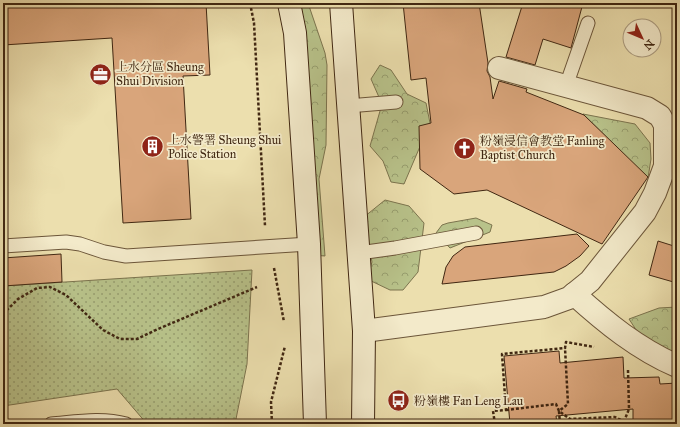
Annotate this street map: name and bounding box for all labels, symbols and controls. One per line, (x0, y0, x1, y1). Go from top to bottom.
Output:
north arrow (622, 18, 662, 58)
text: N (640, 37, 657, 53)
place label: 上水分區 Sheung Shui Division (116, 60, 204, 88)
office icon: 上水分區 Sheung Shui Division (88, 61, 114, 87)
place label: 上水警署 Sheung Shui Police Station (168, 133, 282, 161)
building icon: 上水警署 Sheung Shui Police Station (140, 134, 166, 160)
place label: 粉嶺浸信會教堂 Fanling Baptist Church (480, 134, 605, 162)
church icon: 粉嶺浸信會教堂 Fanling Baptist Church (452, 135, 478, 161)
bus stop icon: 粉嶺樓 Fan Leng Lau (385, 388, 411, 414)
place label: 粉嶺樓 Fan Leng Lau (414, 394, 524, 409)

